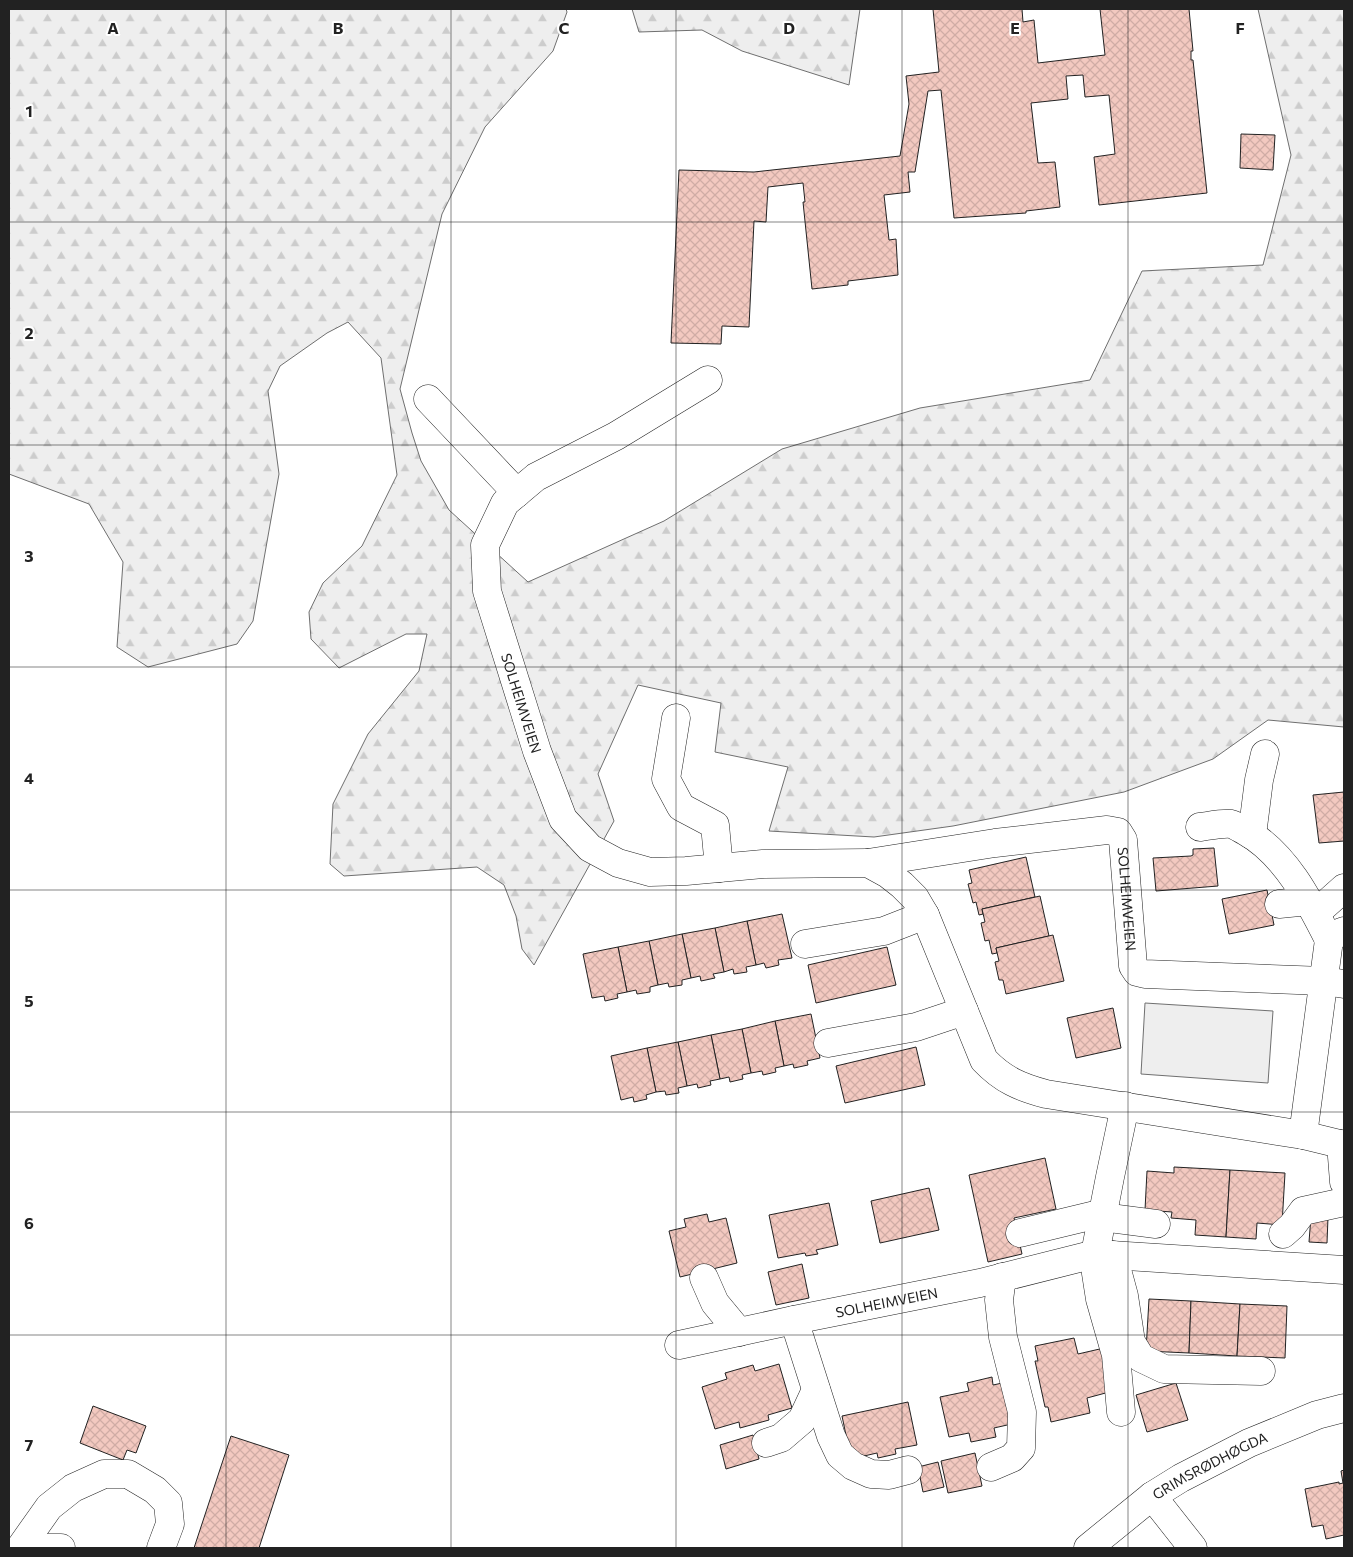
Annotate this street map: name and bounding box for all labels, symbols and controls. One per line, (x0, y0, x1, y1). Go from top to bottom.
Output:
text: A (107, 18, 119, 37)
text: B (333, 18, 344, 37)
text: C (559, 18, 570, 37)
text: D (783, 18, 795, 37)
text: E (1010, 18, 1020, 37)
text: F (1235, 18, 1245, 37)
text: 1 (25, 101, 33, 120)
text: 2 (24, 323, 34, 342)
text: 3 (24, 546, 34, 565)
street label: SOLHEIMVEIEN (498, 651, 546, 755)
text: 4 (24, 768, 34, 787)
street label: SOLHEIMVEIEN (1115, 846, 1140, 951)
text: 5 (24, 991, 34, 1010)
text: 6 (24, 1213, 34, 1232)
street label: SOLHEIMVEIEN (834, 1283, 939, 1320)
street label: GRIMSRØDHØGDA (1149, 1428, 1270, 1502)
text: 7 (25, 1435, 34, 1454)

